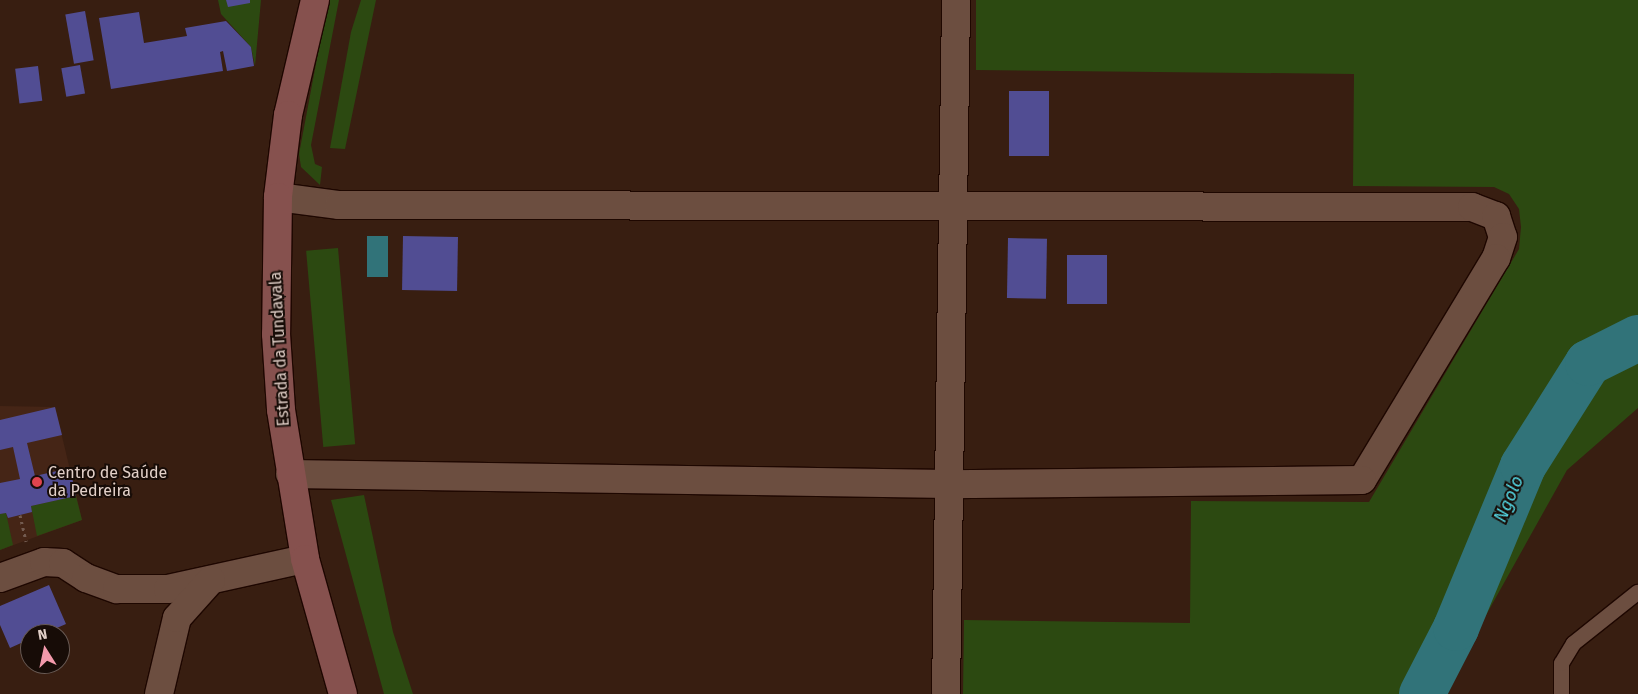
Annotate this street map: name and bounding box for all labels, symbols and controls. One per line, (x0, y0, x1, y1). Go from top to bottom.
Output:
street label: Estrada da Tundavala (266, 271, 294, 427)
place label: Centro de Saúde da Pedreira (48, 463, 167, 501)
water label: Ngolo (1490, 472, 1528, 526)
marker: Centro de Saúde da Pedreira (30, 475, 44, 489)
north arrow (20, 624, 70, 674)
text: N (36, 626, 49, 644)

